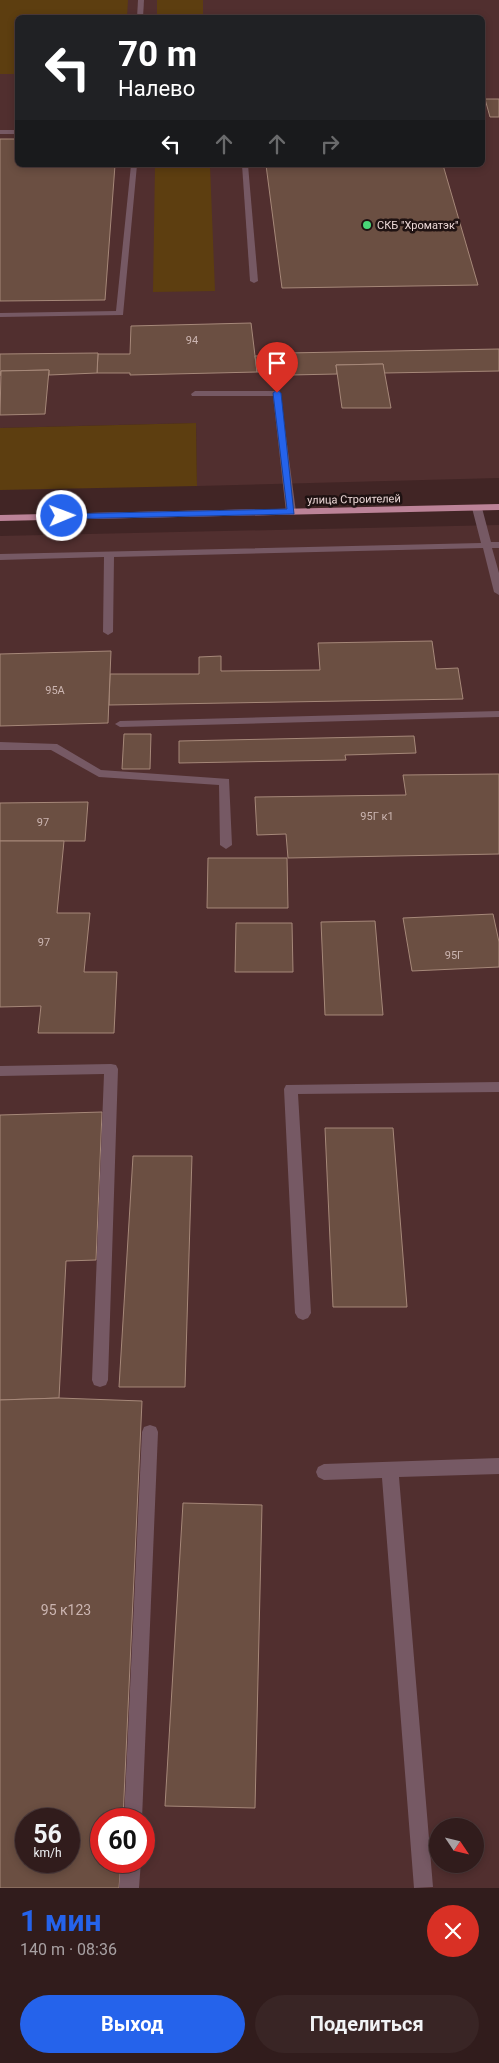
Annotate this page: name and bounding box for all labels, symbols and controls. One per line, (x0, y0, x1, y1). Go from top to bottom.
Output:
text: 70 m (118, 34, 197, 75)
icon: left (35, 35, 100, 100)
text: Налево (118, 76, 195, 101)
icon: left (157, 130, 185, 158)
icon: ahead (210, 130, 238, 158)
icon: ahead (263, 130, 291, 158)
icon: right (316, 130, 344, 158)
marker: СКБ "Хроматэк" (361, 219, 373, 231)
place label: СКБ "Хроматэк" (377, 219, 459, 232)
house number: 94 (186, 334, 198, 347)
pin (256, 342, 298, 393)
icon: arrive (263, 349, 291, 377)
position arrow (35, 489, 87, 541)
street label: улица Строителей (307, 492, 401, 507)
house number: 95А (45, 684, 66, 697)
house number: 95Г к1 (360, 810, 394, 823)
house number: 97 (37, 816, 49, 829)
house number: 97 (38, 936, 50, 949)
house number: 95Г (445, 949, 463, 962)
house number: 95 к123 (41, 1602, 91, 1618)
speed limit sign: 60 (90, 1808, 155, 1873)
north arrow (429, 1818, 484, 1872)
map controls (429, 1818, 484, 1873)
text: 56 (33, 1820, 62, 1849)
text: km/h (33, 1846, 62, 1860)
text: 1 мин (20, 1903, 101, 1938)
button: close (427, 1905, 479, 1957)
text: 140 m · 08:36 (20, 1940, 117, 1959)
button: Выход (20, 1995, 245, 2053)
button: Поделиться (255, 1995, 479, 2053)

